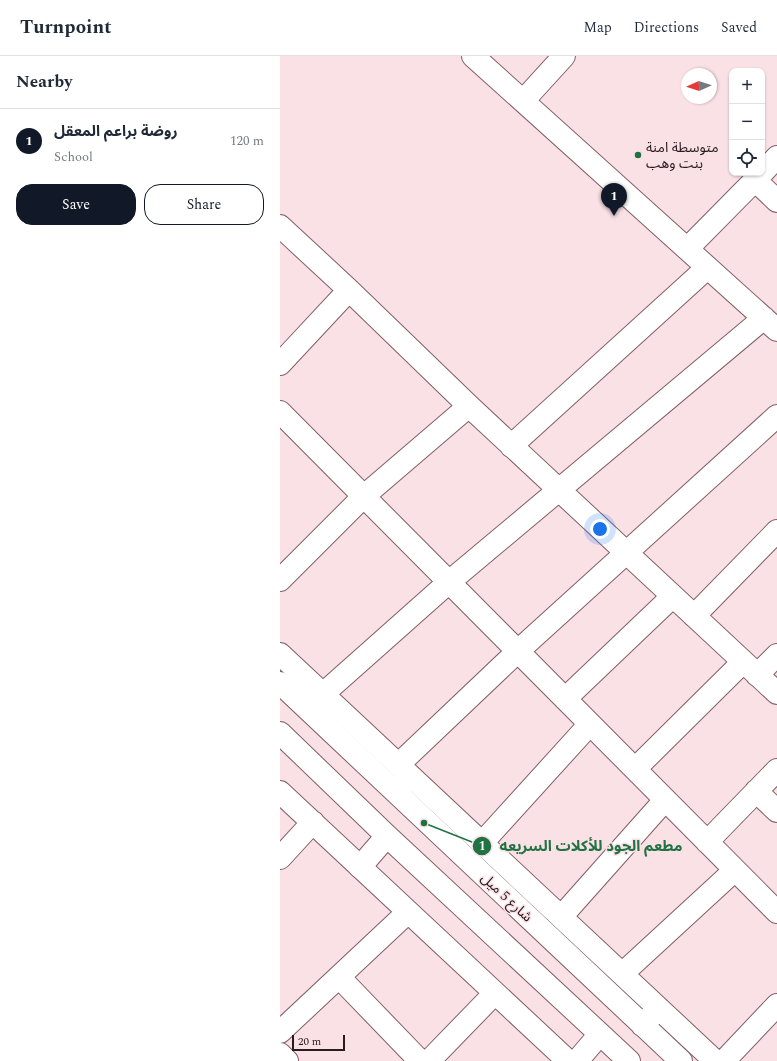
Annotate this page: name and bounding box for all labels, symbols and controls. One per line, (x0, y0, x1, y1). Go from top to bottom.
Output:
text: Turnpoint (20, 13, 112, 42)
text: Map (584, 17, 612, 38)
text: Directions (634, 17, 699, 38)
text: Saved (721, 17, 757, 38)
north arrow (681, 68, 717, 104)
map controls (729, 68, 765, 176)
button: + (729, 68, 765, 104)
text: Nearby (16, 69, 72, 95)
button: − (729, 104, 765, 140)
text: روضة براعم المعقل (54, 120, 178, 143)
text: 1 (25, 131, 33, 151)
text: 120 m (230, 131, 264, 151)
place label: متوسطة امنة بنت وهب (646, 137, 719, 174)
button: locate (729, 140, 765, 176)
text: School (54, 147, 93, 167)
marker: متوسطة امنة بنت وهب (633, 150, 643, 160)
pin: 1 (601, 183, 627, 216)
button: Save (16, 184, 136, 225)
button: Share (144, 184, 264, 225)
your location (590, 519, 610, 539)
callout: مطعم الجود للأكلات السريعه (472, 832, 690, 859)
text: مطعم الجود للأكلات السريعه (500, 835, 682, 858)
text: 1 (479, 837, 485, 856)
street label: شارع 5 ميل (476, 868, 537, 927)
scale bar (292, 1033, 345, 1052)
text: 20 m (298, 1033, 321, 1050)

